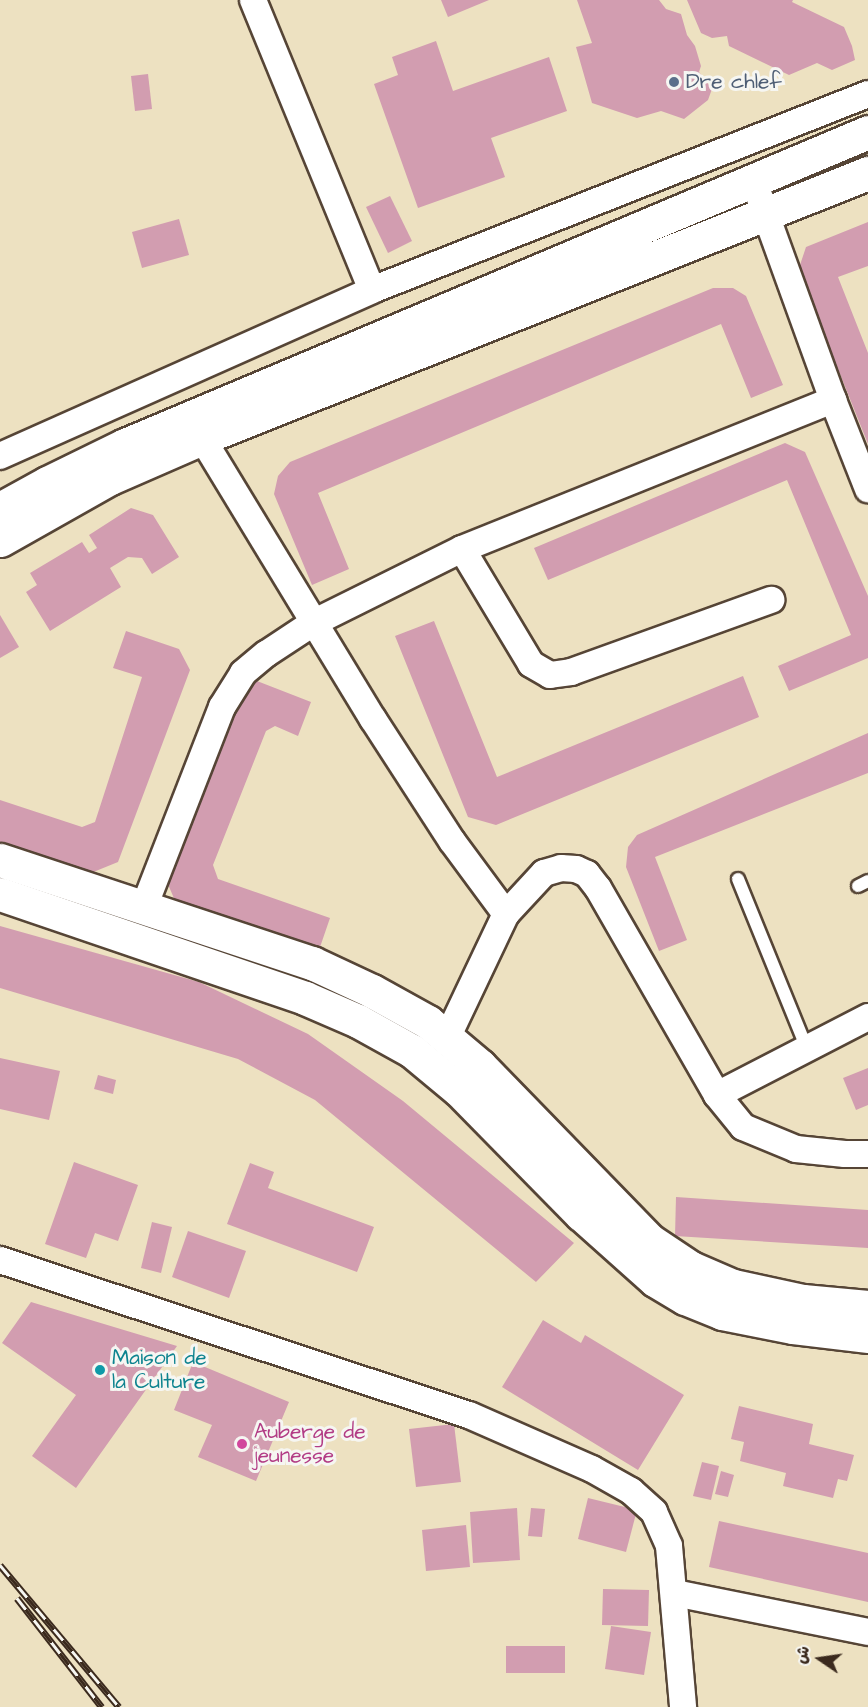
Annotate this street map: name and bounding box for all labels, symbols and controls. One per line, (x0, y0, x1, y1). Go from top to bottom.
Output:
place label: Dre chlef (686, 69, 782, 95)
marker: Dre chlef (667, 75, 681, 89)
place label: Maison de la Culture (112, 1345, 207, 1395)
marker: Maison de la Culture (93, 1363, 107, 1377)
place label: Auberge de jeunesse (254, 1419, 366, 1469)
marker: Auberge de jeunesse (235, 1437, 249, 1451)
north arrow (790, 1629, 850, 1689)
text: ش (790, 1644, 815, 1666)

